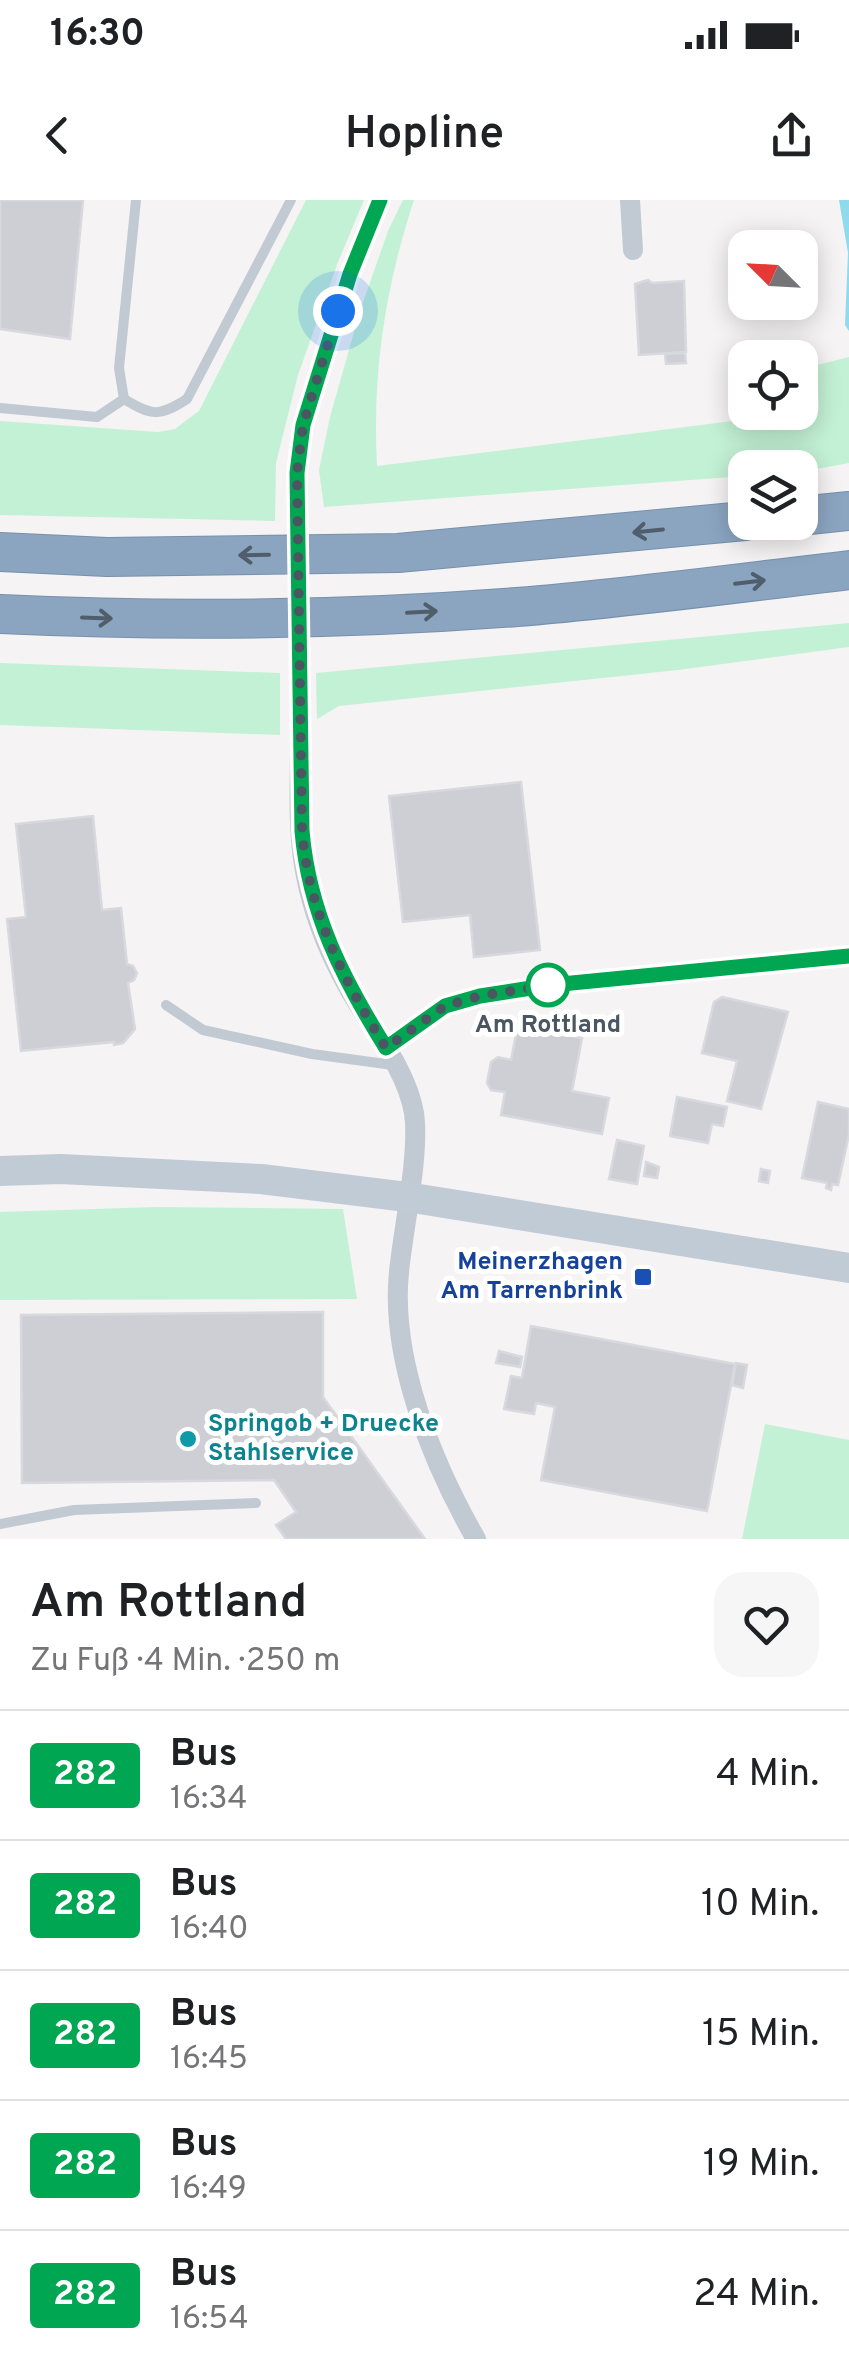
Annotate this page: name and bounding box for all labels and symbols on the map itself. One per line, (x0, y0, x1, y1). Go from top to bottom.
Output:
north arrow (728, 230, 818, 320)
your location (313, 286, 363, 336)
one-way arrow (632, 522, 665, 541)
one-way arrow (238, 546, 270, 564)
one-way arrow (734, 572, 766, 591)
one-way arrow (406, 602, 438, 621)
one-way arrow (81, 609, 113, 628)
marker: Am Rottland (527, 964, 569, 1006)
place label: Am Rottland (475, 1010, 621, 1042)
place label: Meinerzhagen Am Tarrenbrink (440, 1247, 623, 1308)
marker: Meinerzhagen Am Tarrenbrink (632, 1266, 654, 1288)
place label: Springob + Druecke Stahlservice (208, 1409, 439, 1470)
marker: Springob + Druecke Stahlservice (177, 1428, 199, 1450)

